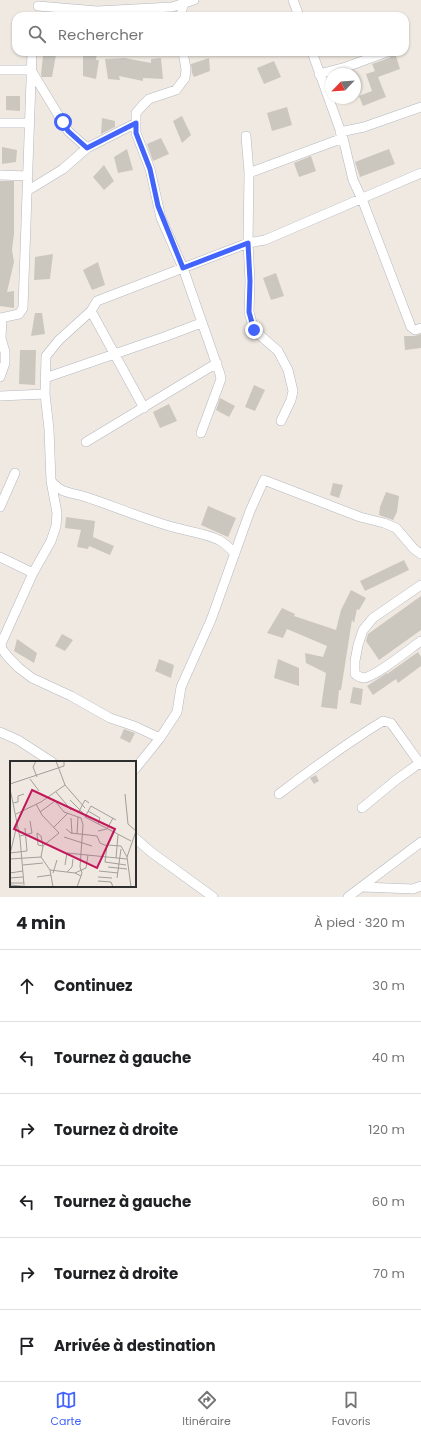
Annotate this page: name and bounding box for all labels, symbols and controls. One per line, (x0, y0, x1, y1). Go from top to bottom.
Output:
search box (12, 12, 409, 56)
icon: search (26, 23, 48, 45)
text: Rechercher (58, 24, 144, 45)
north arrow (325, 68, 361, 104)
route start (54, 113, 72, 131)
route end (245, 321, 263, 339)
inset map (10, 761, 136, 887)
text: 4 min (16, 911, 66, 935)
text: À pied · 320 m (314, 913, 405, 932)
icon: ahead (16, 975, 38, 997)
text: Continuez (54, 975, 133, 996)
text: 30 m (372, 976, 405, 995)
icon: left (16, 1047, 38, 1069)
text: Tournez à gauche (54, 1047, 191, 1068)
text: 40 m (372, 1048, 405, 1067)
icon: right (16, 1119, 38, 1141)
text: Tournez à droite (54, 1119, 178, 1140)
text: 120 m (368, 1120, 405, 1139)
icon: left (16, 1191, 38, 1213)
text: Tournez à gauche (54, 1191, 191, 1212)
text: 60 m (372, 1192, 405, 1211)
icon: right (16, 1263, 38, 1285)
text: Tournez à droite (54, 1263, 178, 1284)
text: 70 m (373, 1264, 405, 1283)
icon: arrive (16, 1335, 38, 1357)
text: Arrivée à destination (54, 1335, 216, 1356)
tab: Carte (50, 1389, 81, 1430)
tab: Itinéraire (182, 1389, 231, 1430)
tab: Favoris (332, 1389, 370, 1430)

